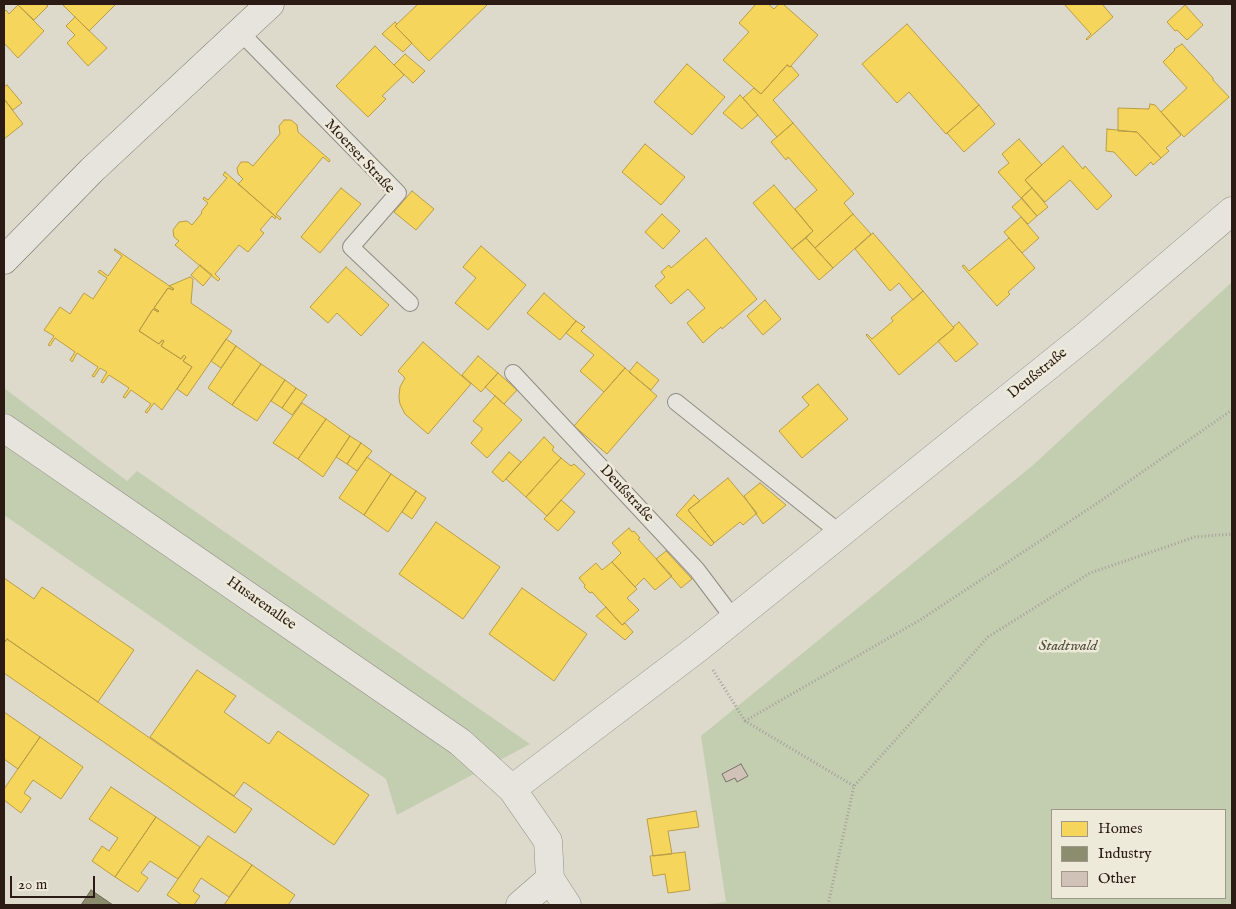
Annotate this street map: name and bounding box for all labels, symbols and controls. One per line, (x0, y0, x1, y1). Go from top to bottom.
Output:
street label: Moerser Straße (320, 116, 398, 198)
street label: Deußstraße (1005, 345, 1071, 403)
street label: Deußstraße (595, 462, 657, 526)
street label: Husarenallee (223, 573, 299, 635)
park label: Stadtwald (1039, 638, 1097, 656)
legend (1051, 809, 1226, 899)
text: Homes (1098, 819, 1142, 838)
text: Industry (1098, 844, 1152, 863)
scale bar (12, 866, 98, 898)
text: Other (1098, 869, 1136, 888)
text: 20 m (18, 875, 47, 894)

